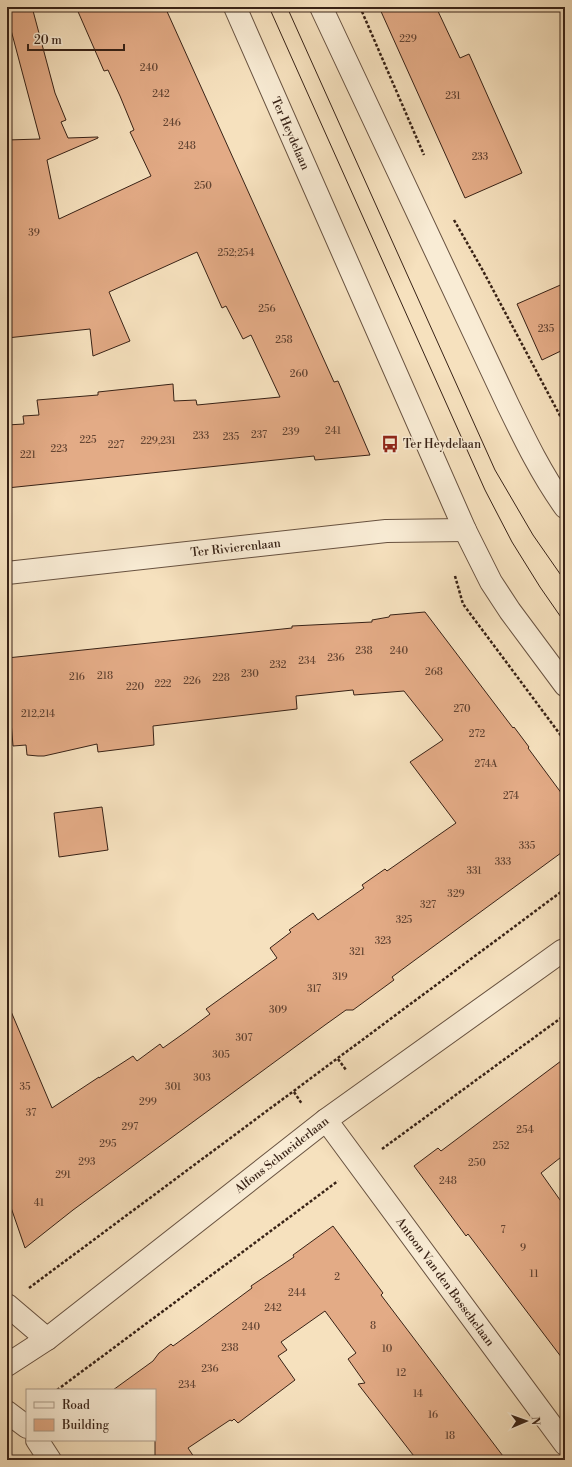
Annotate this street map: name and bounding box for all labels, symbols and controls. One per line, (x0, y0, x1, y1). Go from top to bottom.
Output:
scale bar (28, 26, 124, 52)
text: 20 m (34, 33, 62, 48)
house number: 229 (399, 33, 417, 45)
house number: 240 (140, 62, 159, 74)
house number: 242 (152, 88, 170, 100)
house number: 231 (445, 90, 461, 102)
street label: Ter Heydelaan (268, 95, 313, 172)
house number: 246 (163, 117, 181, 129)
house number: 248 (178, 140, 196, 152)
house number: 233 (472, 151, 489, 163)
house number: 250 (194, 180, 212, 192)
house number: 39 (28, 227, 40, 239)
house number: 252;254 (217, 247, 255, 259)
house number: 256 (258, 303, 276, 315)
house number: 235 (538, 323, 555, 335)
house number: 258 (275, 334, 293, 346)
house number: 260 (290, 368, 309, 380)
house number: 241 (325, 425, 342, 437)
house number: 239 (282, 426, 300, 438)
house number: 237 (251, 429, 267, 441)
house number: 233 (193, 430, 210, 442)
house number: 235 (223, 431, 240, 443)
house number: 225 (80, 434, 97, 446)
bus stop icon: Ter Heydelaan (380, 434, 400, 454)
house number: 229,231 (140, 435, 176, 447)
place label: Ter Heydelaan (403, 437, 481, 452)
house number: 227 (108, 439, 124, 451)
house number: 223 (51, 443, 68, 455)
house number: 221 (20, 449, 37, 461)
street label: Ter Rivierenlaan (190, 536, 281, 561)
house number: 238 (355, 645, 373, 657)
house number: 240 (390, 645, 409, 657)
house number: 236 (327, 652, 345, 664)
house number: 234 (298, 655, 316, 667)
house number: 232 (270, 659, 287, 671)
house number: 268 (425, 666, 443, 678)
house number: 230 (241, 668, 259, 680)
house number: 218 (97, 670, 113, 682)
house number: 216 (69, 671, 85, 683)
house number: 228 (212, 672, 230, 684)
house number: 226 (183, 675, 201, 687)
house number: 222 (154, 678, 172, 690)
house number: 220 (126, 681, 144, 693)
house number: 270 (453, 703, 471, 715)
house number: 212,214 (21, 708, 55, 720)
house number: 272 (469, 728, 485, 740)
house number: 274A (475, 758, 499, 770)
house number: 274 (503, 790, 519, 802)
house number: 335 (519, 840, 536, 852)
house number: 333 (495, 856, 512, 868)
house number: 331 (466, 865, 482, 877)
house number: 329 (447, 888, 465, 900)
house number: 327 (420, 899, 436, 911)
house number: 325 (396, 914, 413, 926)
house number: 323 (375, 935, 392, 947)
house number: 321 (349, 946, 366, 958)
house number: 319 (332, 971, 348, 983)
house number: 317 (307, 983, 321, 995)
house number: 309 (269, 1004, 287, 1016)
house number: 307 (235, 1032, 253, 1044)
house number: 305 (212, 1049, 230, 1061)
house number: 303 (193, 1072, 211, 1084)
house number: 35 (19, 1081, 31, 1093)
house number: 301 (165, 1081, 182, 1093)
house number: 299 (139, 1096, 157, 1108)
house number: 37 (26, 1107, 36, 1119)
street label: Alfons Schneiderlaan (231, 1114, 332, 1197)
house number: 297 (122, 1121, 138, 1133)
house number: 254 (516, 1124, 534, 1136)
house number: 295 (99, 1138, 117, 1150)
house number: 252 (493, 1140, 510, 1152)
house number: 293 (78, 1156, 96, 1168)
house number: 250 (468, 1157, 486, 1169)
house number: 291 (55, 1169, 72, 1181)
house number: 248 (439, 1175, 457, 1187)
house number: 41 (34, 1197, 45, 1209)
street label: Antoon Van den Bosschelaan (392, 1214, 497, 1349)
house number: 7 (500, 1224, 506, 1236)
house number: 9 (520, 1242, 526, 1254)
house number: 11 (530, 1268, 539, 1280)
house number: 2 (334, 1271, 340, 1283)
house number: 244 (288, 1287, 306, 1299)
house number: 242 (264, 1302, 282, 1314)
house number: 8 (370, 1320, 376, 1332)
house number: 240 (242, 1321, 261, 1333)
house number: 238 (221, 1342, 239, 1354)
house number: 10 (382, 1343, 393, 1355)
house number: 236 (201, 1363, 219, 1375)
house number: 12 (396, 1367, 406, 1379)
house number: 234 (178, 1379, 196, 1391)
house number: 14 (413, 1388, 423, 1400)
legend (26, 1389, 156, 1441)
text: Road (62, 1398, 90, 1413)
north arrow (506, 1401, 546, 1441)
house number: 16 (428, 1409, 438, 1421)
text: N (528, 1416, 542, 1426)
text: Building (61, 1418, 110, 1433)
house number: 18 (445, 1430, 455, 1442)

